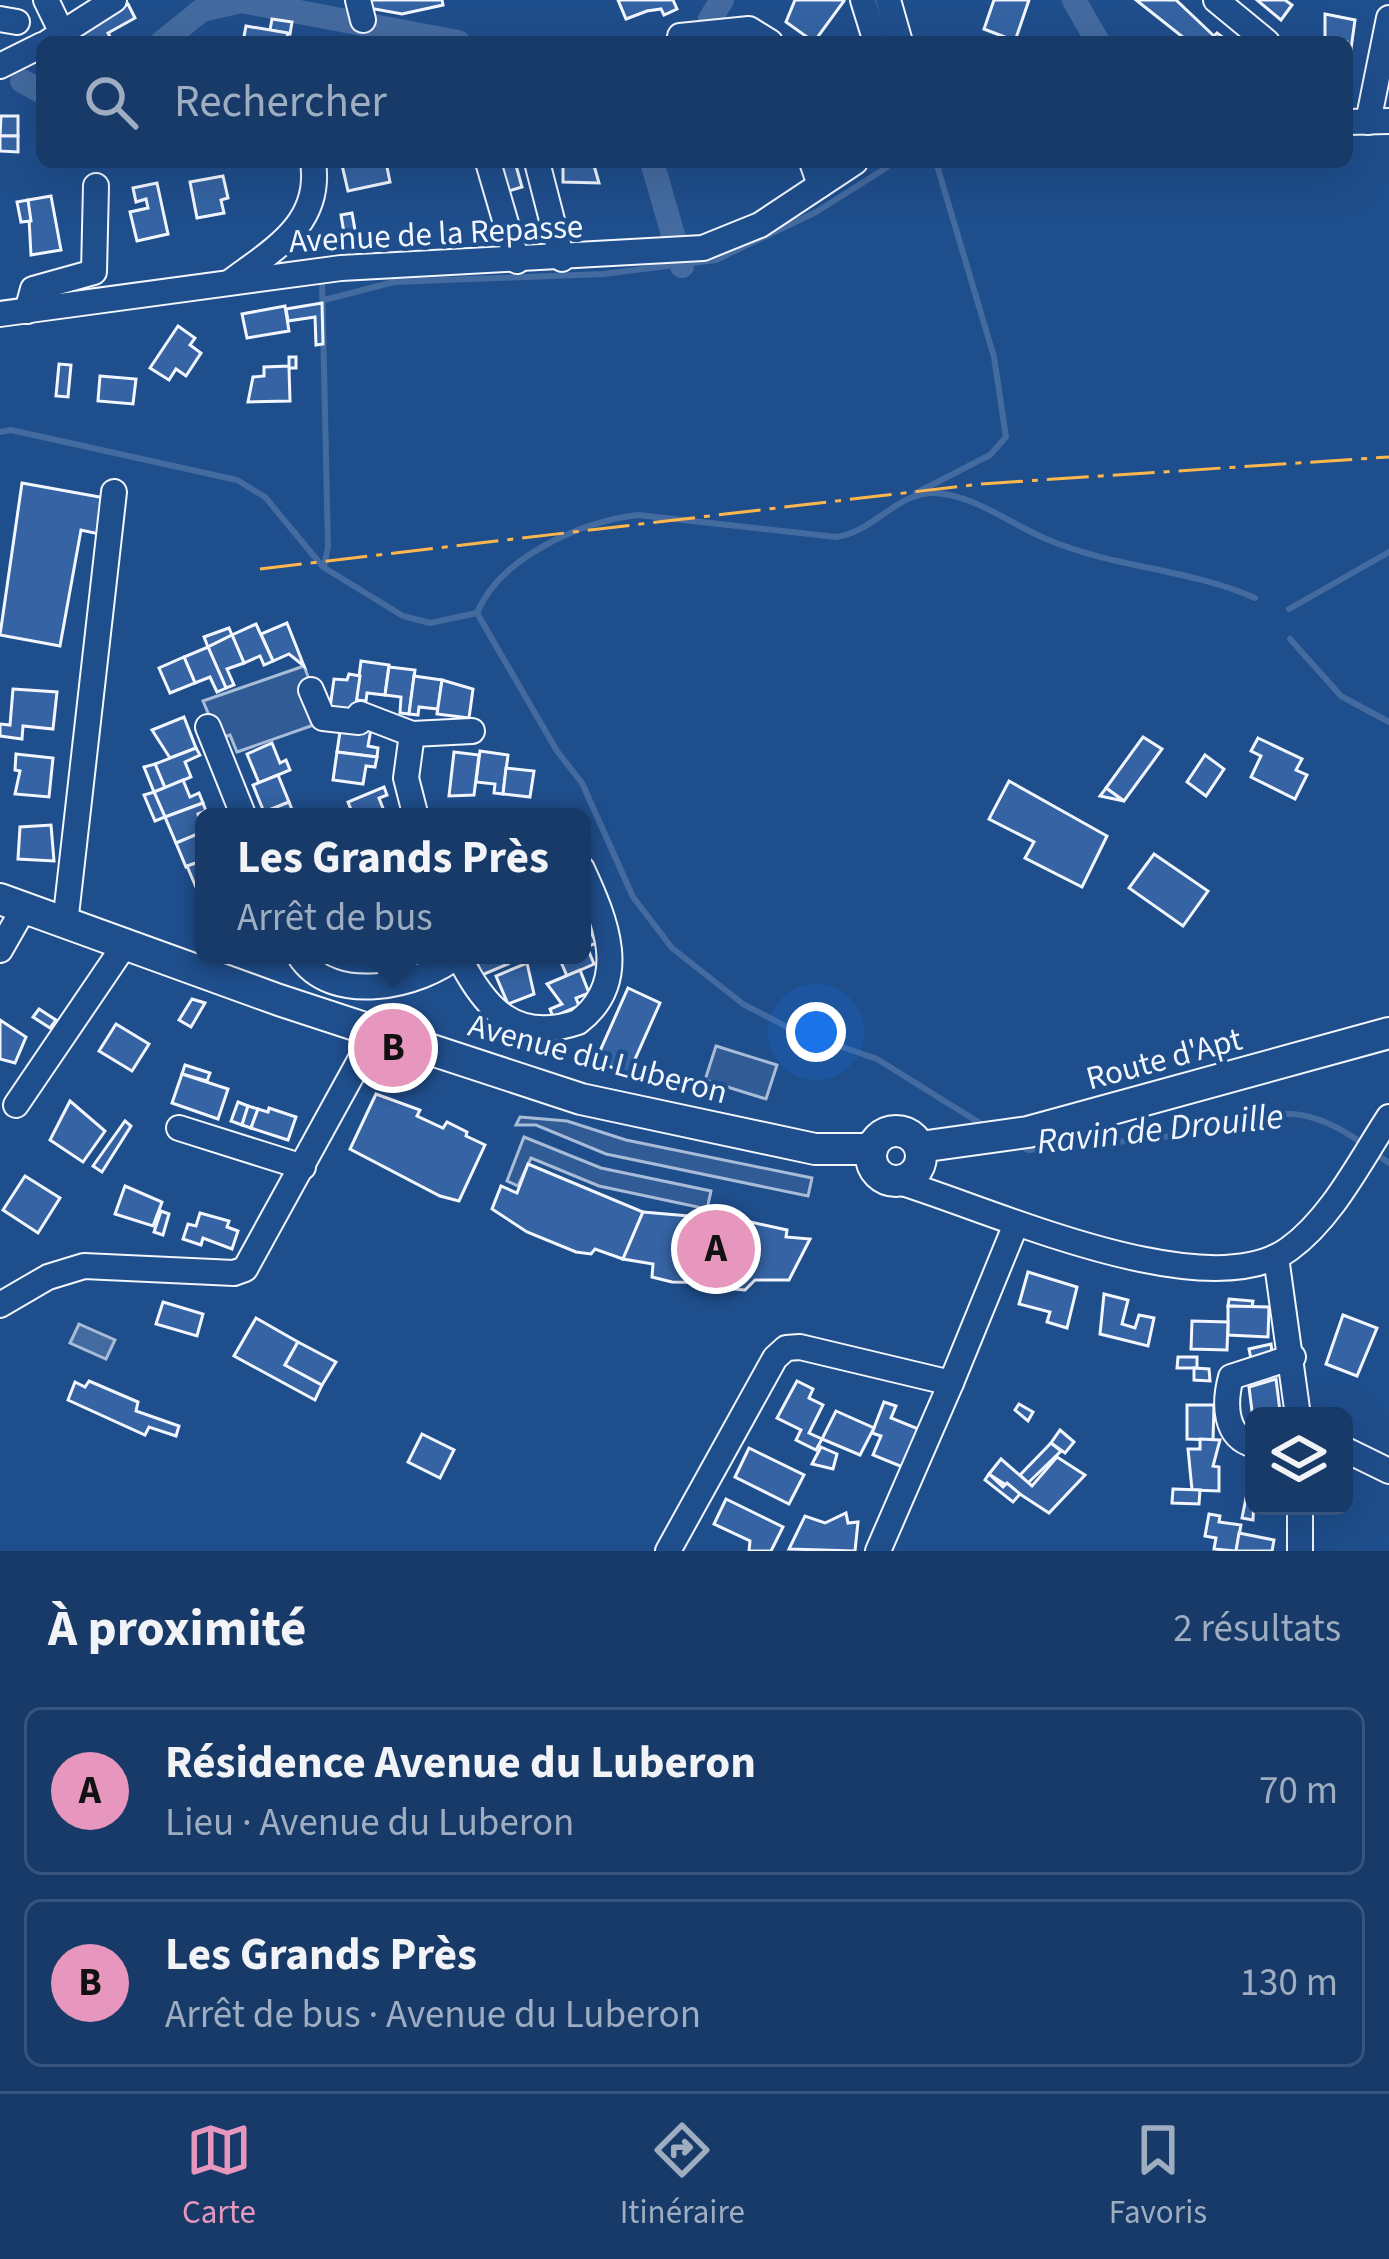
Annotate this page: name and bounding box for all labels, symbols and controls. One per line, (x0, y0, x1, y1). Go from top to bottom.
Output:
search box (36, 36, 1353, 168)
icon: search (78, 69, 144, 135)
text: Rechercher (174, 70, 387, 134)
street label: Avenue de la Repasse (288, 203, 584, 265)
popup (195, 808, 591, 964)
text: Les Grands Près (237, 826, 549, 890)
text: Arrêt de bus (237, 890, 433, 946)
street label: Avenue du Luberon (463, 1002, 733, 1116)
your location (786, 1002, 846, 1062)
pin: B (354, 1003, 432, 1093)
street label: Route d'Apt (1081, 1016, 1247, 1102)
water label: Ravin de Drouille (1034, 1091, 1286, 1167)
pin: A (677, 1204, 755, 1294)
map controls (1245, 1407, 1353, 1515)
button: layers (1245, 1407, 1353, 1515)
text: À proximité (48, 1593, 306, 1665)
text: 2 résultats (1173, 1601, 1341, 1657)
text: Résidence Avenue du Luberon (165, 1731, 756, 1795)
text: A (79, 1763, 101, 1819)
text: 70 m (1259, 1763, 1338, 1819)
text: Lieu · Avenue du Luberon (165, 1795, 574, 1851)
text: Les Grands Près (165, 1923, 477, 1987)
text: B (78, 1955, 102, 2011)
text: 130 m (1240, 1955, 1338, 2011)
text: Arrêt de bus · Avenue du Luberon (165, 1987, 701, 2043)
tab: Carte (182, 2117, 256, 2236)
tab: Itinéraire (620, 2117, 745, 2236)
tab: Favoris (1109, 2117, 1207, 2236)

